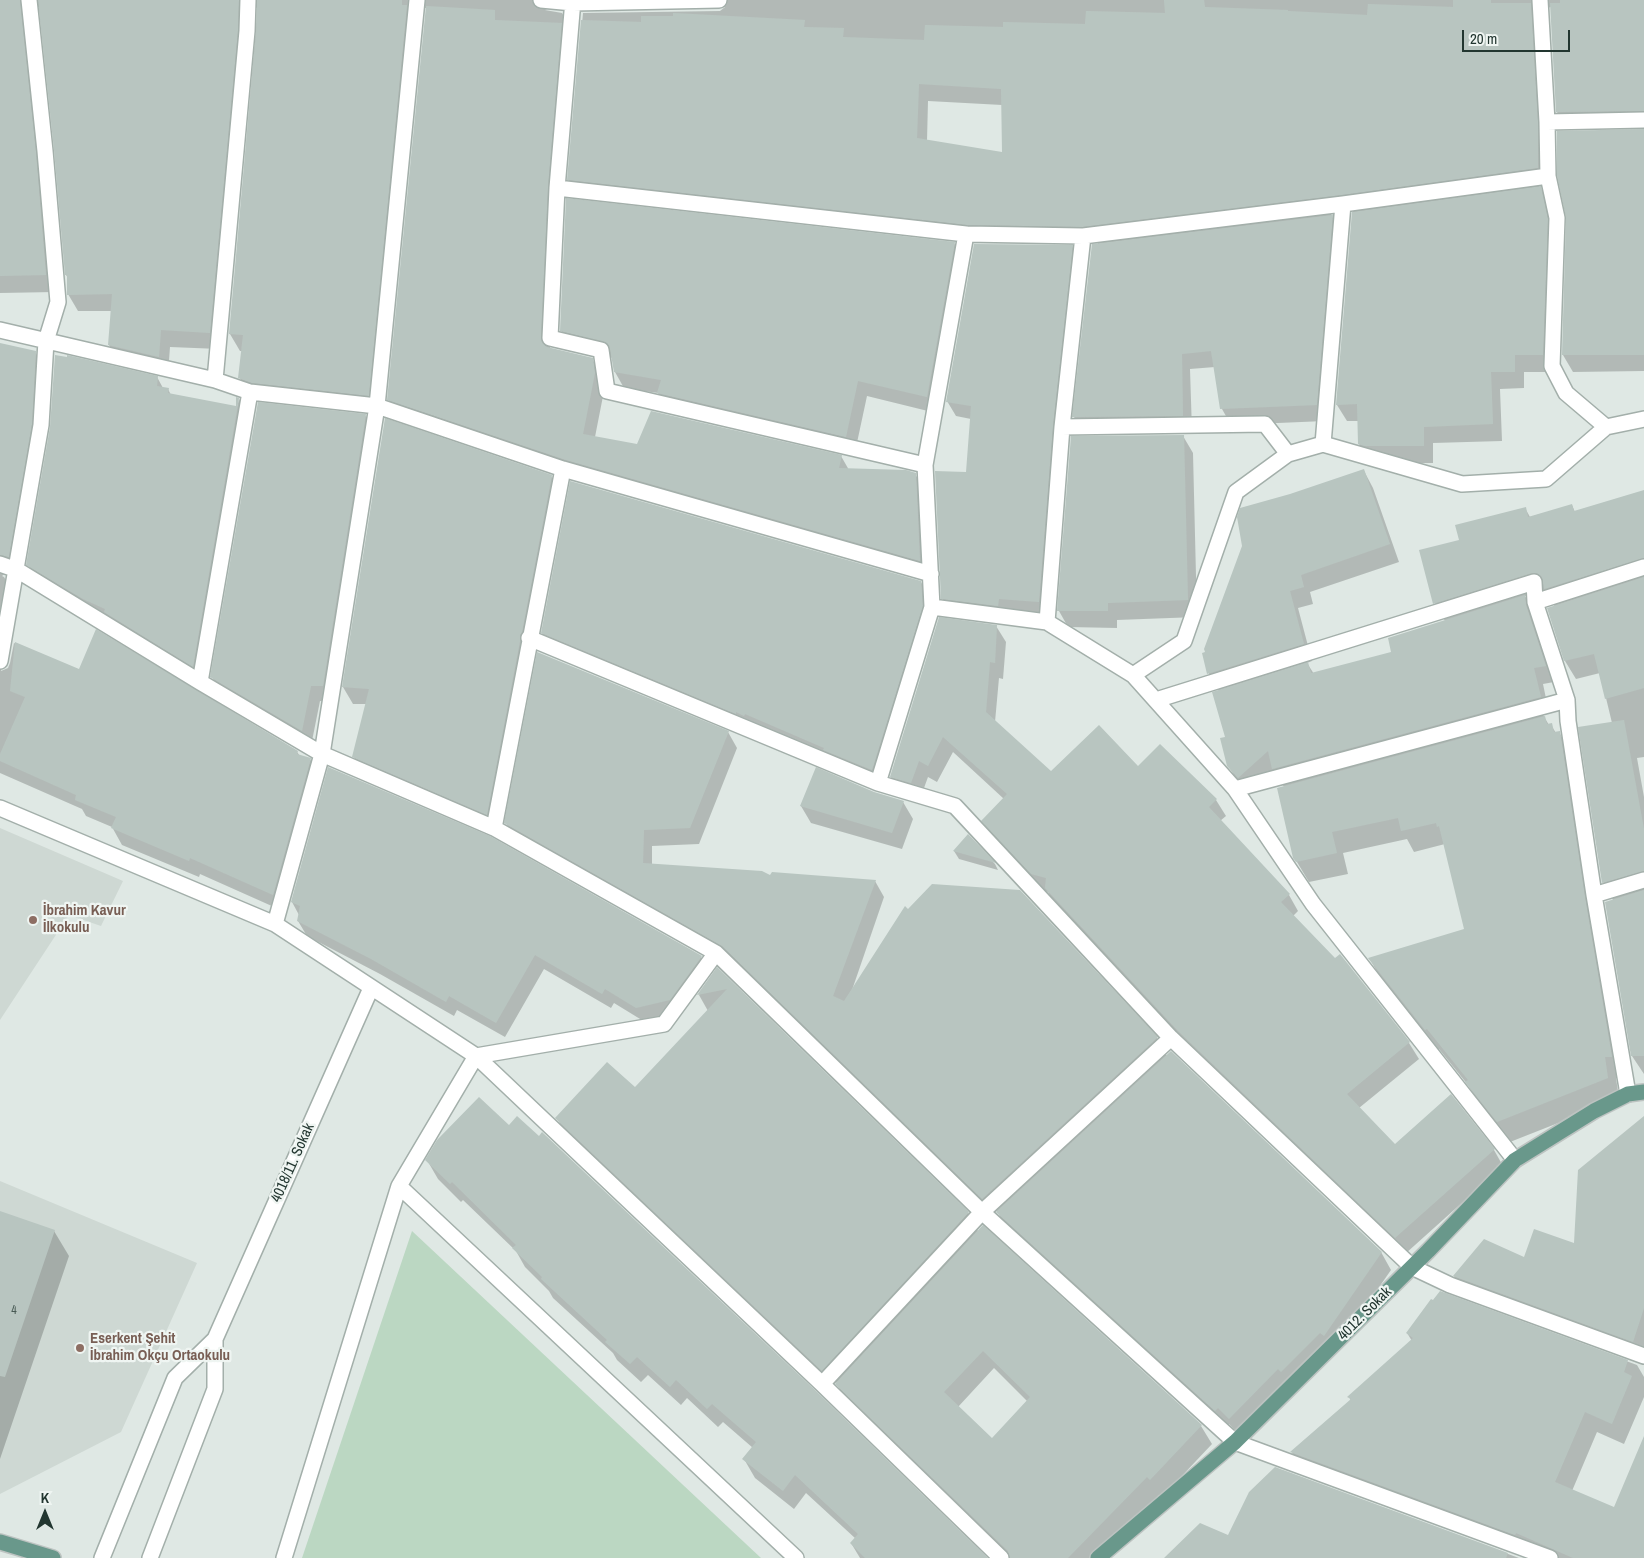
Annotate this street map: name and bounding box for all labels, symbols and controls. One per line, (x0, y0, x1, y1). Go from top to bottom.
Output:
scale bar (1464, 20, 1572, 52)
text: 20 m (1470, 28, 1497, 49)
place label: İbrahim Kavur İlkokulu (43, 902, 126, 937)
marker: İbrahim Kavur İlkokulu (27, 914, 39, 926)
street label: 4018/11. Sokak (268, 1121, 318, 1205)
street label: 4012. Sokak (1334, 1283, 1396, 1345)
house number: 4 (11, 1304, 17, 1318)
place label: Eserkent Şehit İbrahim Okçu Ortaokulu (90, 1330, 230, 1365)
marker: Eserkent Şehit İbrahim Okçu Ortaokulu (74, 1342, 86, 1354)
north arrow (20, 1488, 70, 1538)
text: K (41, 1489, 49, 1507)

